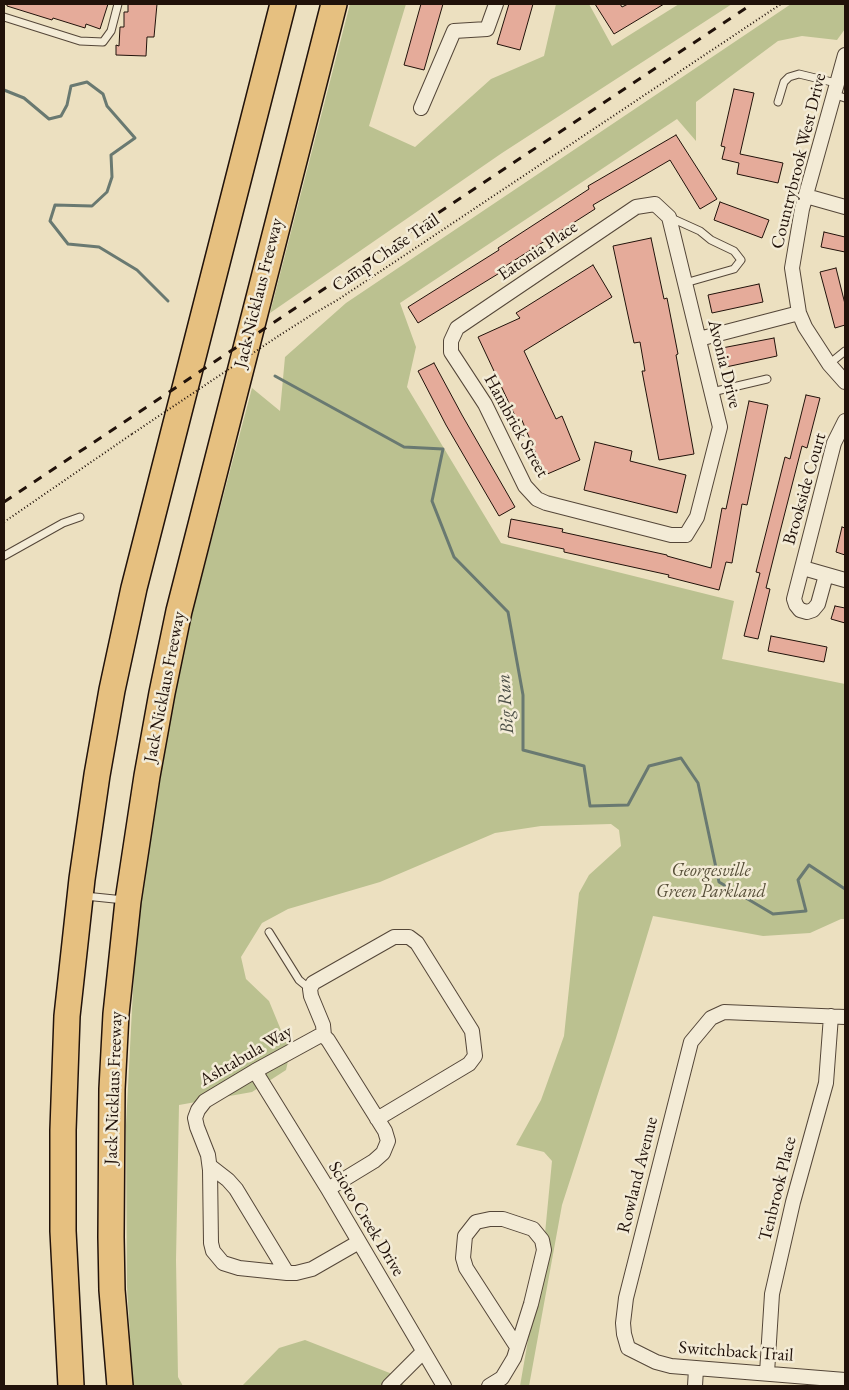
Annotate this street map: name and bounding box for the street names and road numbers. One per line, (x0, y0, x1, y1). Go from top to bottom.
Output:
street label: Countrybrook West Drive (767, 71, 831, 251)
street label: Camp Chase Trail (328, 209, 444, 297)
street label: Jack Nicklaus Freeway (230, 216, 288, 370)
street label: Eatonia Place (494, 216, 582, 286)
street label: Avonia Drive (703, 317, 745, 411)
street label: Hambrick Street (479, 371, 553, 481)
street label: Brookside Court (779, 431, 831, 547)
street label: Jack Nicklaus Freeway (140, 610, 190, 764)
street label: Jack Nicklaus Freeway (101, 1011, 127, 1165)
street label: Ashtabula Way (196, 1021, 296, 1091)
street label: Rowland Avenue (613, 1115, 663, 1235)
street label: Tenbrook Place (755, 1134, 801, 1244)
street label: Scioto Creek Drive (323, 1158, 409, 1280)
street label: Switchback Trail (678, 1337, 794, 1367)

